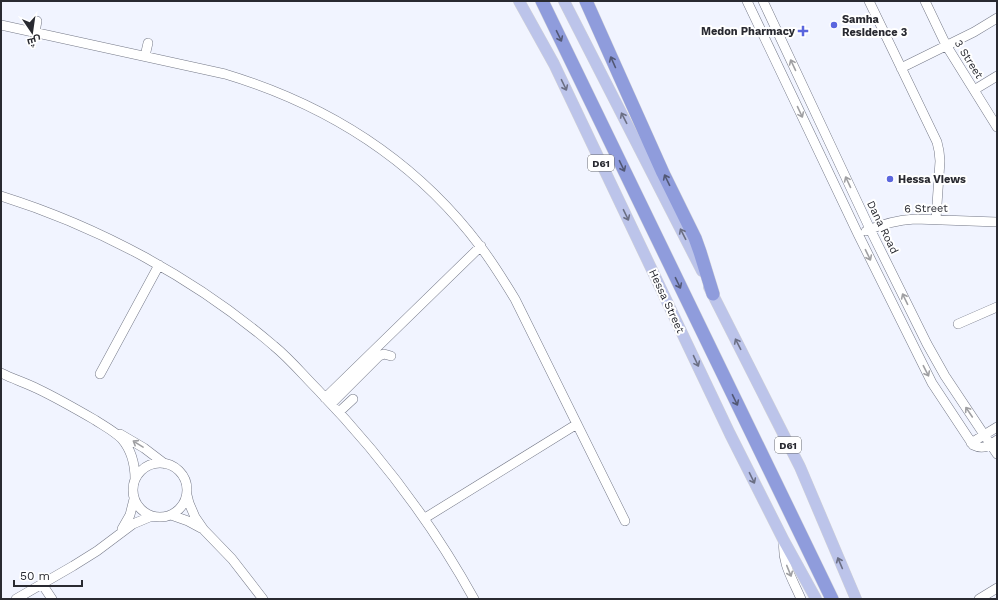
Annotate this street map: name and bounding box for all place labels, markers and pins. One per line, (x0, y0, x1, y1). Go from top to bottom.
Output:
place label: Samha Residence 3 (842, 13, 908, 39)
marker: Samha Residence 3 (829, 20, 839, 30)
place label: Medon Pharmacy (701, 25, 796, 38)
marker: Medon Pharmacy (798, 26, 808, 36)
place label: Hessa Views (898, 173, 966, 186)
marker: Hessa Views (885, 174, 895, 184)

